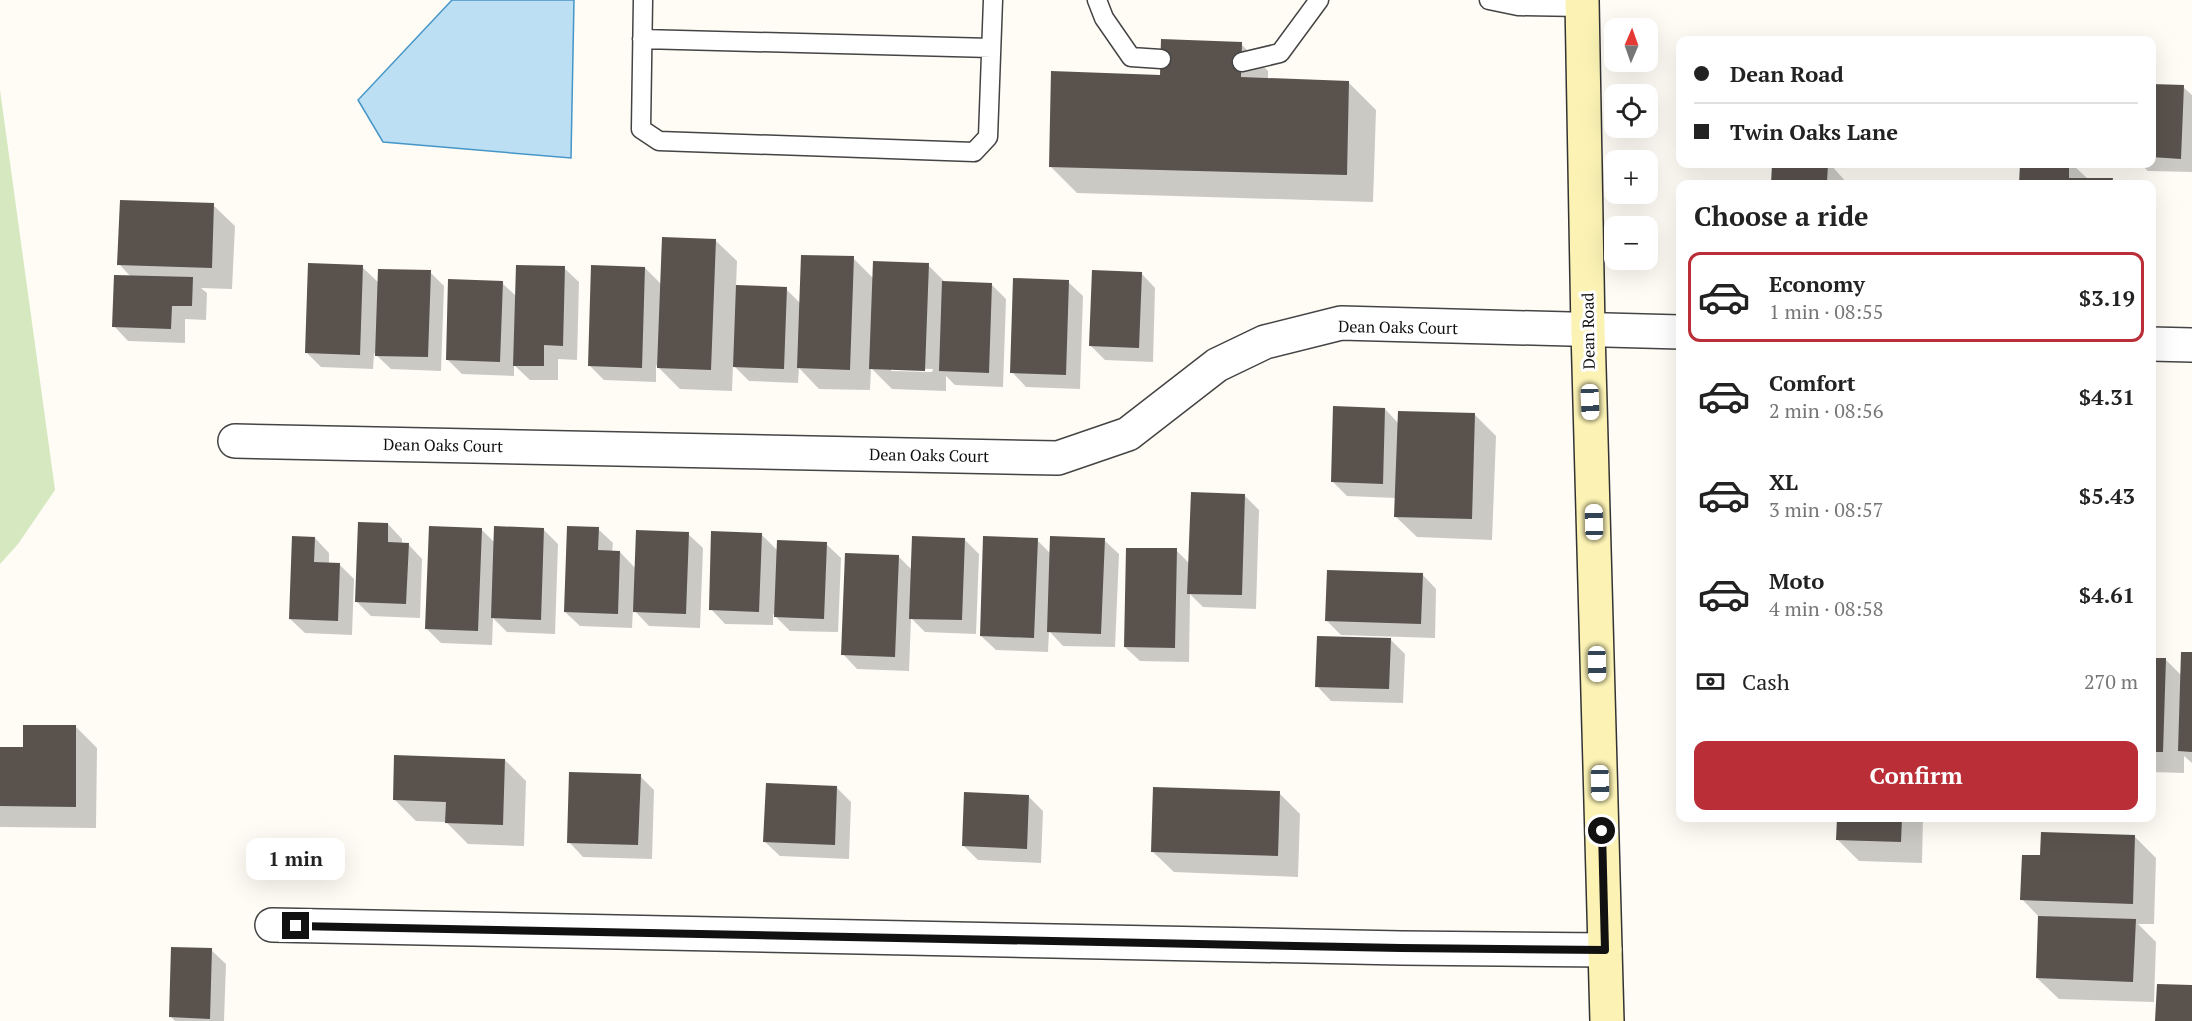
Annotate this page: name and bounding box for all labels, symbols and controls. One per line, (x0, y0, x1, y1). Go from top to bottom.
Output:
north arrow (1604, 18, 1658, 72)
map controls (1604, 18, 1658, 270)
text: Dean Road (1730, 59, 1844, 88)
button: locate (1604, 84, 1658, 138)
text: Twin Oaks Lane (1730, 117, 1898, 146)
button: + (1604, 150, 1658, 204)
text: Choose a ride (1694, 198, 1869, 234)
button: − (1604, 216, 1658, 270)
text: Economy (1769, 269, 1865, 298)
icon: car (1697, 270, 1751, 324)
text: $3.19 (2079, 283, 2135, 312)
street label: Dean Road (1576, 292, 1600, 369)
text: 1 min · 08:55 (1769, 298, 1883, 325)
street label: Dean Oaks Court (1338, 315, 1458, 339)
text: Comfort (1769, 368, 1855, 397)
icon: car (1697, 369, 1751, 423)
text: $4.31 (2079, 382, 2135, 411)
car (1580, 384, 1600, 420)
text: 2 min · 08:56 (1769, 397, 1883, 424)
street label: Dean Oaks Court (383, 433, 503, 457)
street label: Dean Oaks Court (869, 443, 989, 467)
text: XL (1769, 467, 1798, 496)
icon: car (1697, 468, 1751, 522)
text: $5.43 (2079, 481, 2135, 510)
text: 3 min · 08:57 (1769, 496, 1883, 523)
car (1585, 504, 1603, 540)
text: Moto (1769, 566, 1824, 595)
icon: car (1697, 567, 1751, 621)
text: $4.61 (2079, 580, 2135, 609)
text: 4 min · 08:58 (1769, 595, 1883, 622)
car (1588, 646, 1606, 682)
icon: cash (1694, 665, 1727, 698)
text: Cash (1742, 667, 1790, 696)
text: 270 m (2084, 668, 2138, 695)
button: Confirm (1694, 741, 2138, 810)
car (1591, 765, 1609, 801)
route start (1588, 817, 1615, 844)
callout: 1 min (246, 839, 346, 881)
text: 1 min (268, 845, 323, 872)
route end (282, 912, 309, 939)

